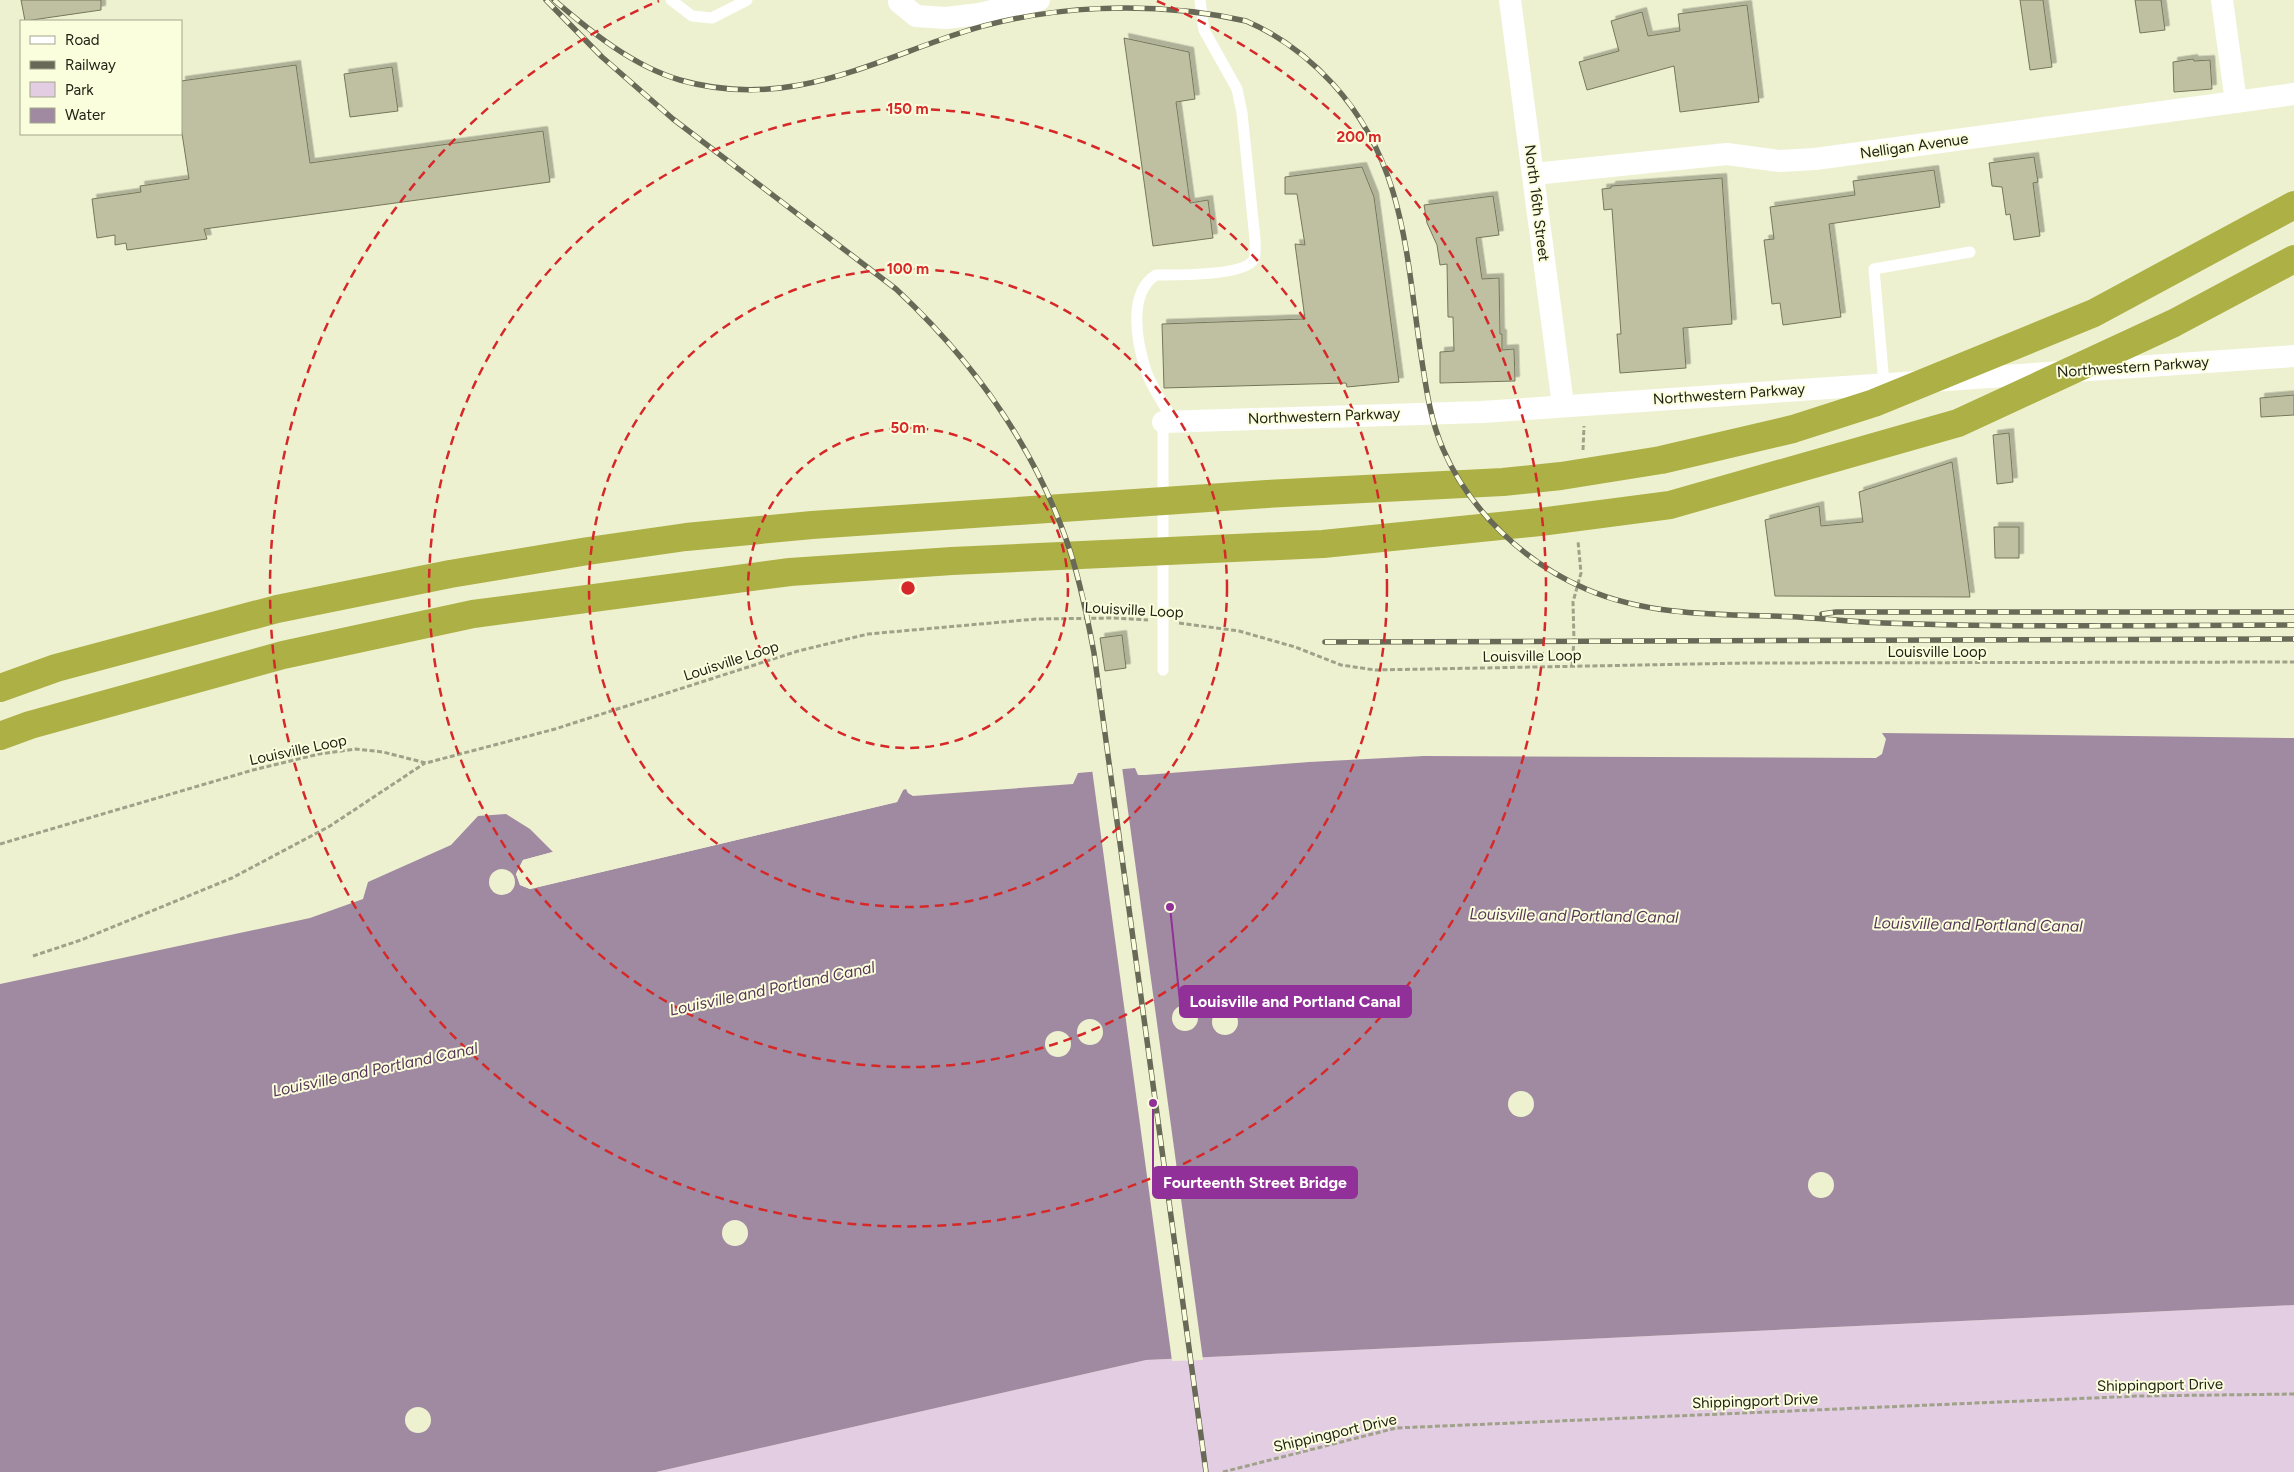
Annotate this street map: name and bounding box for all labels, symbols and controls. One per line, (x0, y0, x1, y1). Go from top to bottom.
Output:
legend (20, 20, 182, 135)
text: Road (65, 31, 100, 49)
text: Railway (65, 56, 116, 74)
text: Park (65, 81, 94, 99)
text: 150 m (887, 100, 929, 118)
text: Water (65, 106, 105, 124)
text: 200 m (1337, 128, 1381, 146)
street label: Nelligan Avenue (1859, 129, 1969, 163)
street label: North 16th Street (1521, 144, 1553, 263)
text: 100 m (887, 260, 929, 278)
street label: Northwestern Parkway (2056, 353, 2210, 381)
street label: Northwestern Parkway (1652, 380, 1806, 408)
street label: Northwestern Parkway (1247, 404, 1401, 428)
text: 50 m (890, 419, 926, 437)
centre of rings (899, 579, 917, 597)
street label: Louisville Loop (1084, 598, 1184, 622)
street label: Louisville Loop (681, 637, 781, 685)
street label: Louisville Loop (1887, 643, 1987, 661)
street label: Louisville Loop (1482, 646, 1582, 666)
street label: Louisville Loop (248, 731, 349, 769)
water label: Louisville and Portland Canal (1469, 904, 1679, 927)
water label: Louisville and Portland Canal (1873, 913, 2083, 936)
water label: Louisville and Portland Canal (668, 957, 877, 1020)
callout: Louisville and Portland Canal (1180, 986, 1411, 1017)
text: Louisville and Portland Canal (1189, 992, 1401, 1011)
water label: Louisville and Portland Canal (271, 1038, 480, 1101)
callout: Fourteenth Street Bridge (1153, 1167, 1357, 1198)
text: Fourteenth Street Bridge (1163, 1173, 1347, 1192)
street label: Shippingport Drive (2097, 1375, 2223, 1395)
street label: Shippingport Drive (1692, 1390, 1818, 1412)
street label: Shippingport Drive (1272, 1410, 1398, 1456)

